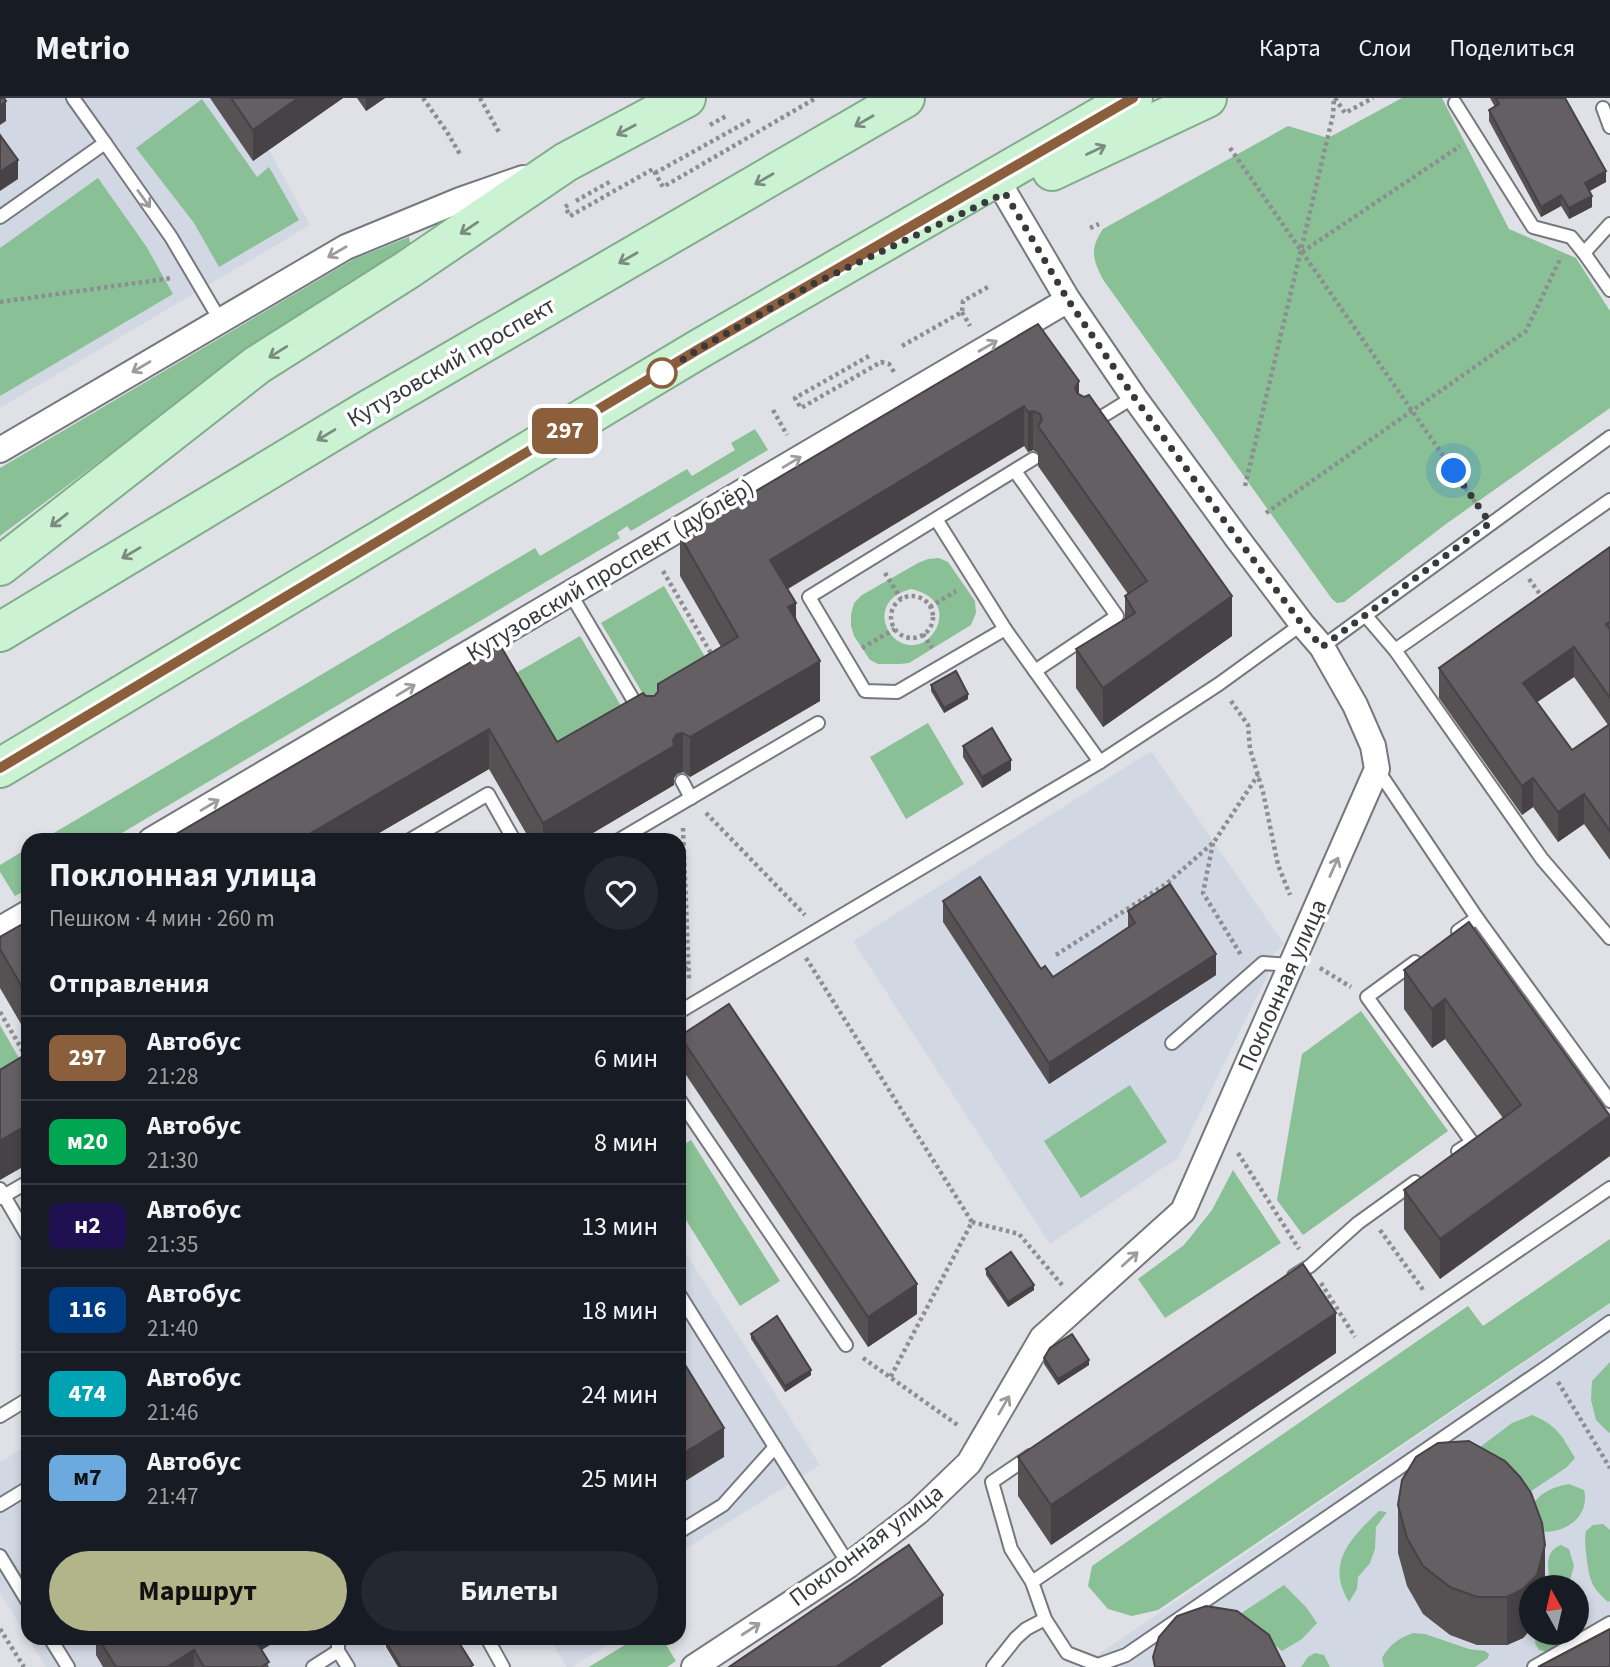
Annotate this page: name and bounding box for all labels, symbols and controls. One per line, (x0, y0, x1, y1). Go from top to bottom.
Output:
text: Metrio (35, 25, 130, 72)
text: Карта (1259, 31, 1321, 66)
text: Слои (1359, 31, 1412, 66)
text: Поделиться (1450, 31, 1575, 66)
one-way arrow (854, 115, 875, 128)
one-way arrow (616, 124, 637, 137)
one-way arrow (1085, 143, 1106, 156)
one-way arrow (754, 173, 775, 186)
one-way arrow (137, 189, 151, 208)
one-way arrow (460, 221, 479, 235)
one-way arrow (328, 245, 348, 259)
one-way arrow (619, 252, 639, 266)
street label: Кутузовский проспект (340, 288, 562, 437)
one-way arrow (977, 339, 997, 353)
one-way arrow (269, 344, 288, 359)
unlabelled marker (647, 358, 677, 388)
one-way arrow (131, 360, 151, 374)
line badge: 297 (525, 408, 605, 454)
text: 297 (546, 413, 584, 448)
one-way arrow (317, 429, 337, 443)
your location (1436, 453, 1471, 488)
one-way arrow (781, 455, 801, 469)
street label: Кутузовский проспект (дублёр) (460, 470, 761, 670)
one-way arrow (50, 513, 69, 528)
one-way arrow (122, 546, 142, 560)
one-way arrow (396, 682, 416, 696)
one-way arrow (200, 798, 220, 812)
text: Поклонная улица (49, 852, 317, 899)
button: heart (584, 856, 658, 930)
one-way arrow (1328, 856, 1341, 878)
street label: Поклонная улица (1229, 893, 1336, 1077)
text: Пешком · 4 мин · 260 m (49, 902, 275, 935)
text: Отправления (49, 965, 209, 1002)
text: Автобус (147, 1023, 241, 1060)
text: 297 (68, 1040, 107, 1075)
text: 6 мин (594, 1040, 658, 1077)
text: 21:28 (147, 1060, 198, 1093)
text: Автобус (147, 1107, 241, 1144)
text: м20 (67, 1124, 108, 1159)
text: 8 мин (594, 1124, 658, 1161)
text: 21:30 (147, 1144, 198, 1177)
text: Автобус (147, 1191, 241, 1228)
text: н2 (74, 1208, 101, 1243)
text: 13 мин (581, 1208, 658, 1245)
text: 21:35 (147, 1228, 198, 1261)
one-way arrow (1121, 1251, 1139, 1267)
text: Автобус (147, 1275, 241, 1312)
text: 116 (68, 1292, 107, 1327)
text: 18 мин (581, 1292, 658, 1329)
text: 21:40 (147, 1312, 198, 1345)
text: Автобус (147, 1359, 241, 1396)
text: 474 (68, 1376, 107, 1411)
text: 24 мин (581, 1376, 658, 1413)
one-way arrow (997, 1395, 1011, 1415)
text: 21:46 (147, 1396, 198, 1429)
text: Автобус (147, 1443, 241, 1480)
text: м7 (73, 1460, 102, 1495)
text: 25 мин (581, 1460, 658, 1497)
street label: Поклонная улица (782, 1476, 951, 1615)
text: 21:47 (147, 1480, 198, 1513)
button: Маршрут (49, 1551, 347, 1631)
button: Билеты (361, 1551, 658, 1631)
north arrow (1519, 1575, 1589, 1645)
map controls (1519, 1575, 1589, 1645)
one-way arrow (741, 1622, 760, 1637)

